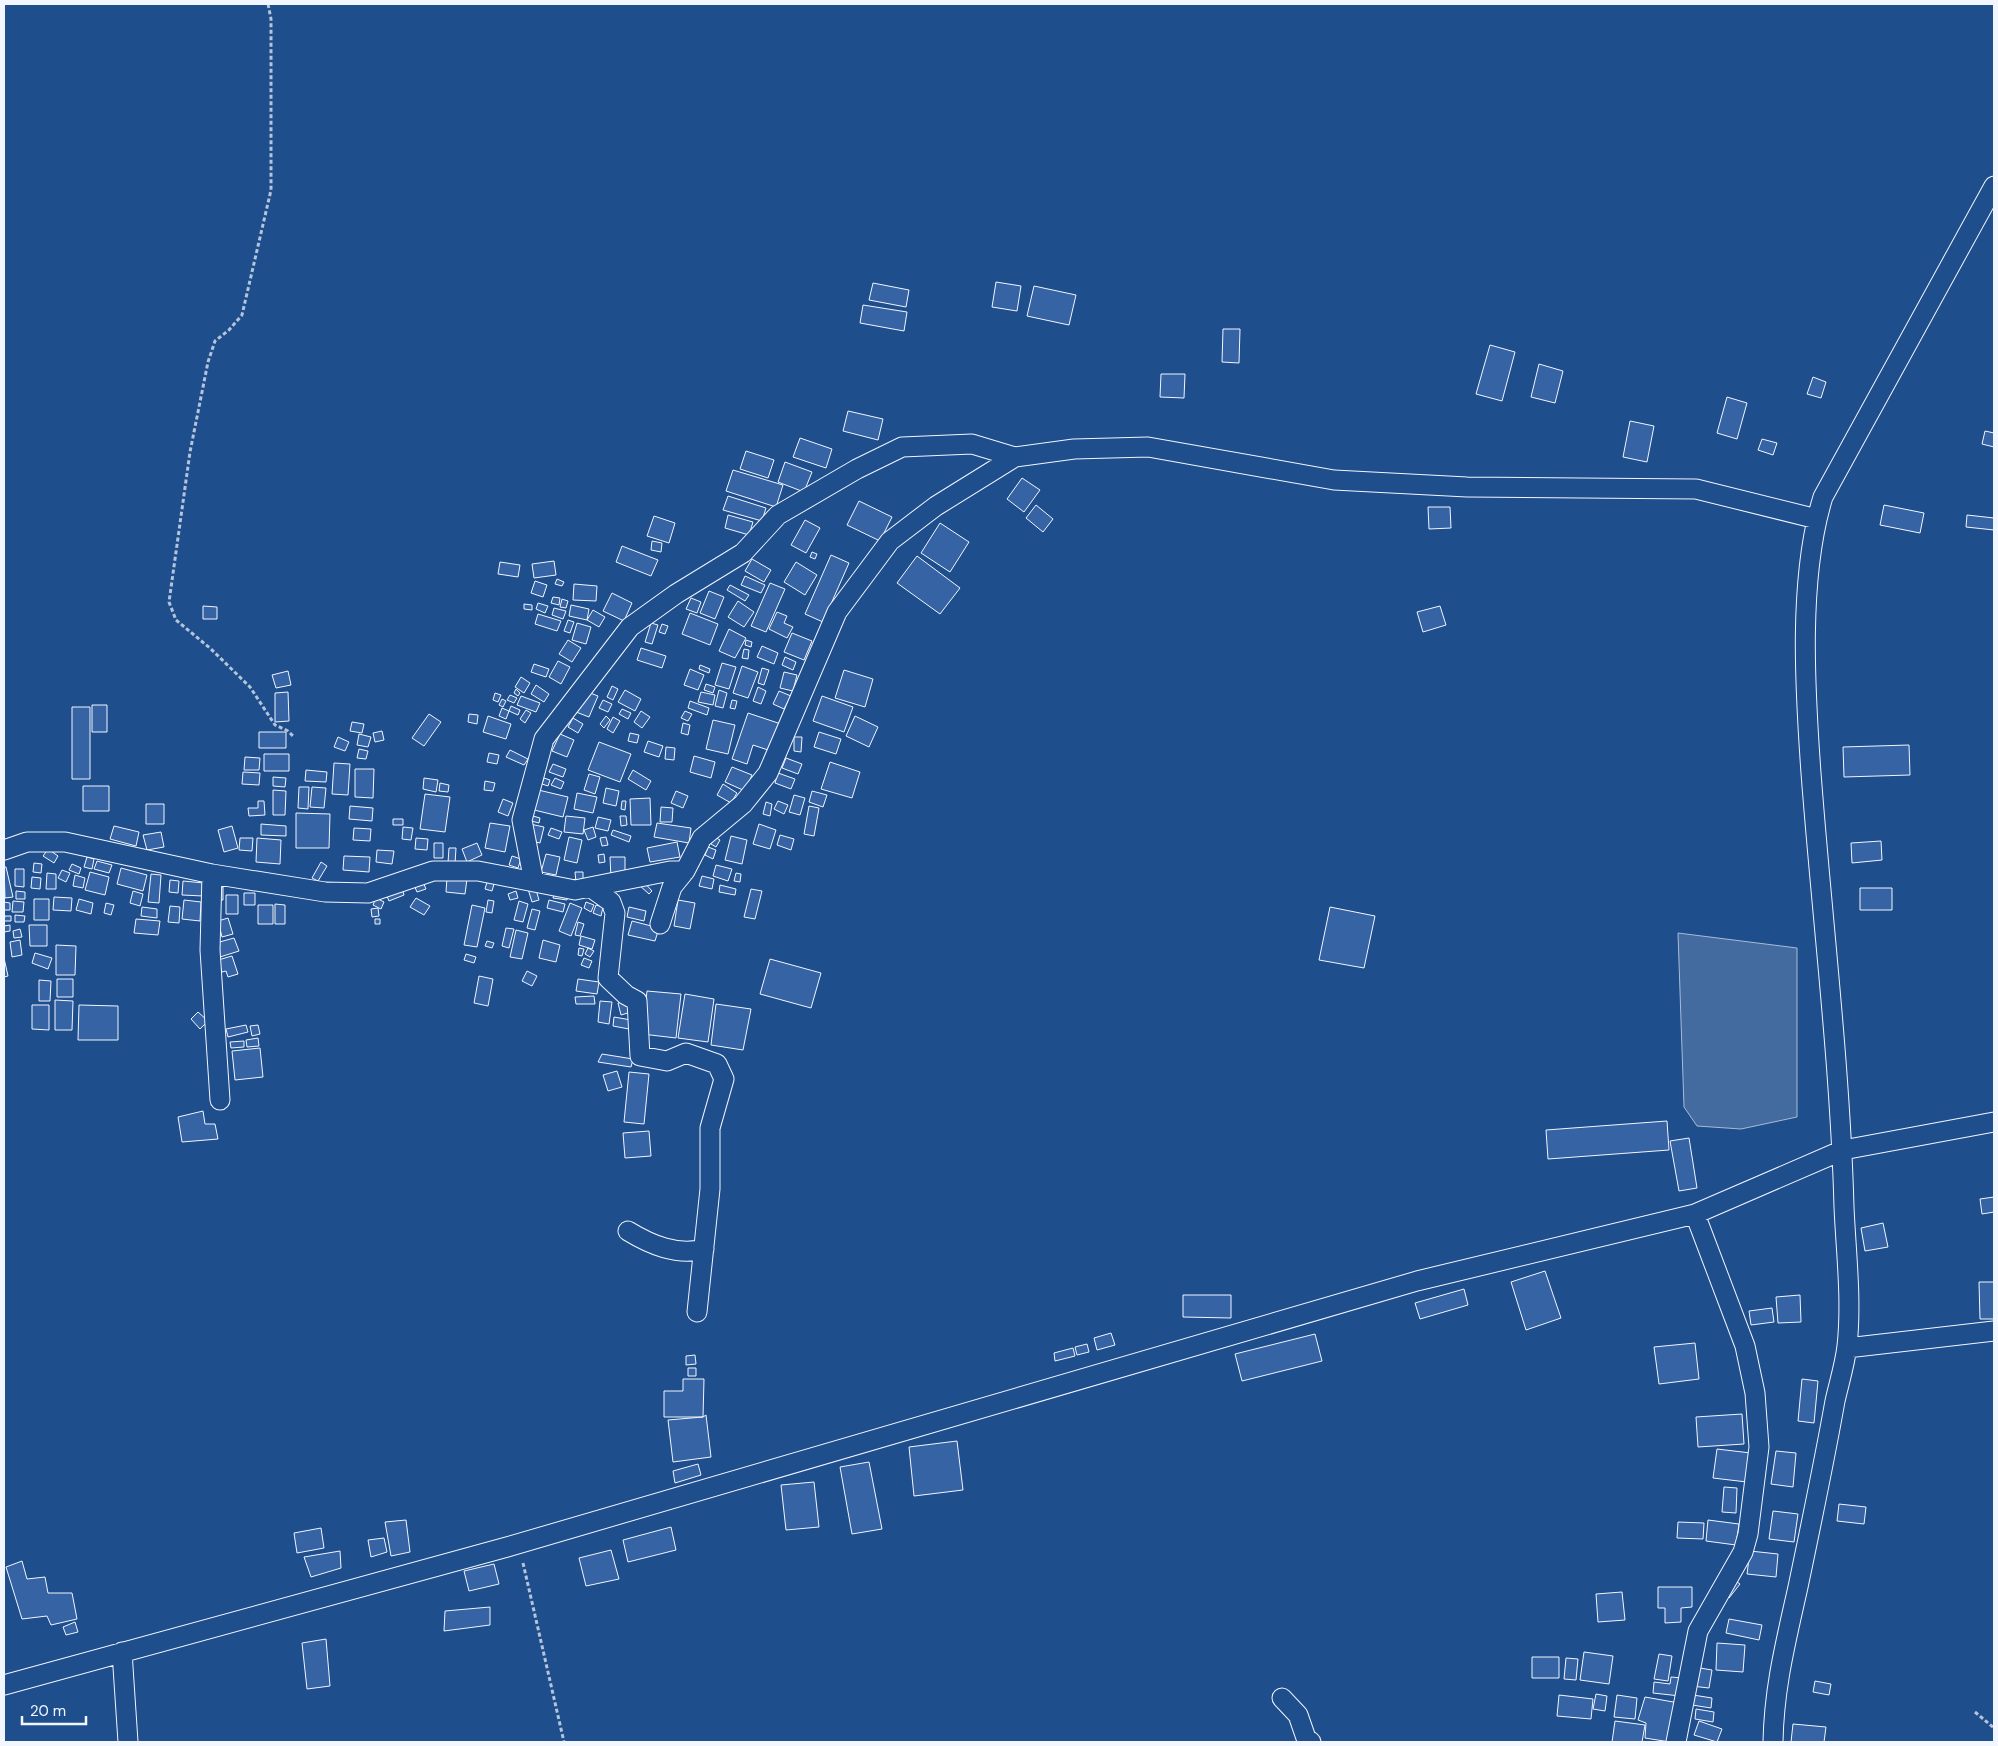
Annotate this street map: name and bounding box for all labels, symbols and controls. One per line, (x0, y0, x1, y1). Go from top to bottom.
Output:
scale bar (22, 1694, 86, 1726)
text: 20 m (30, 1701, 66, 1721)

